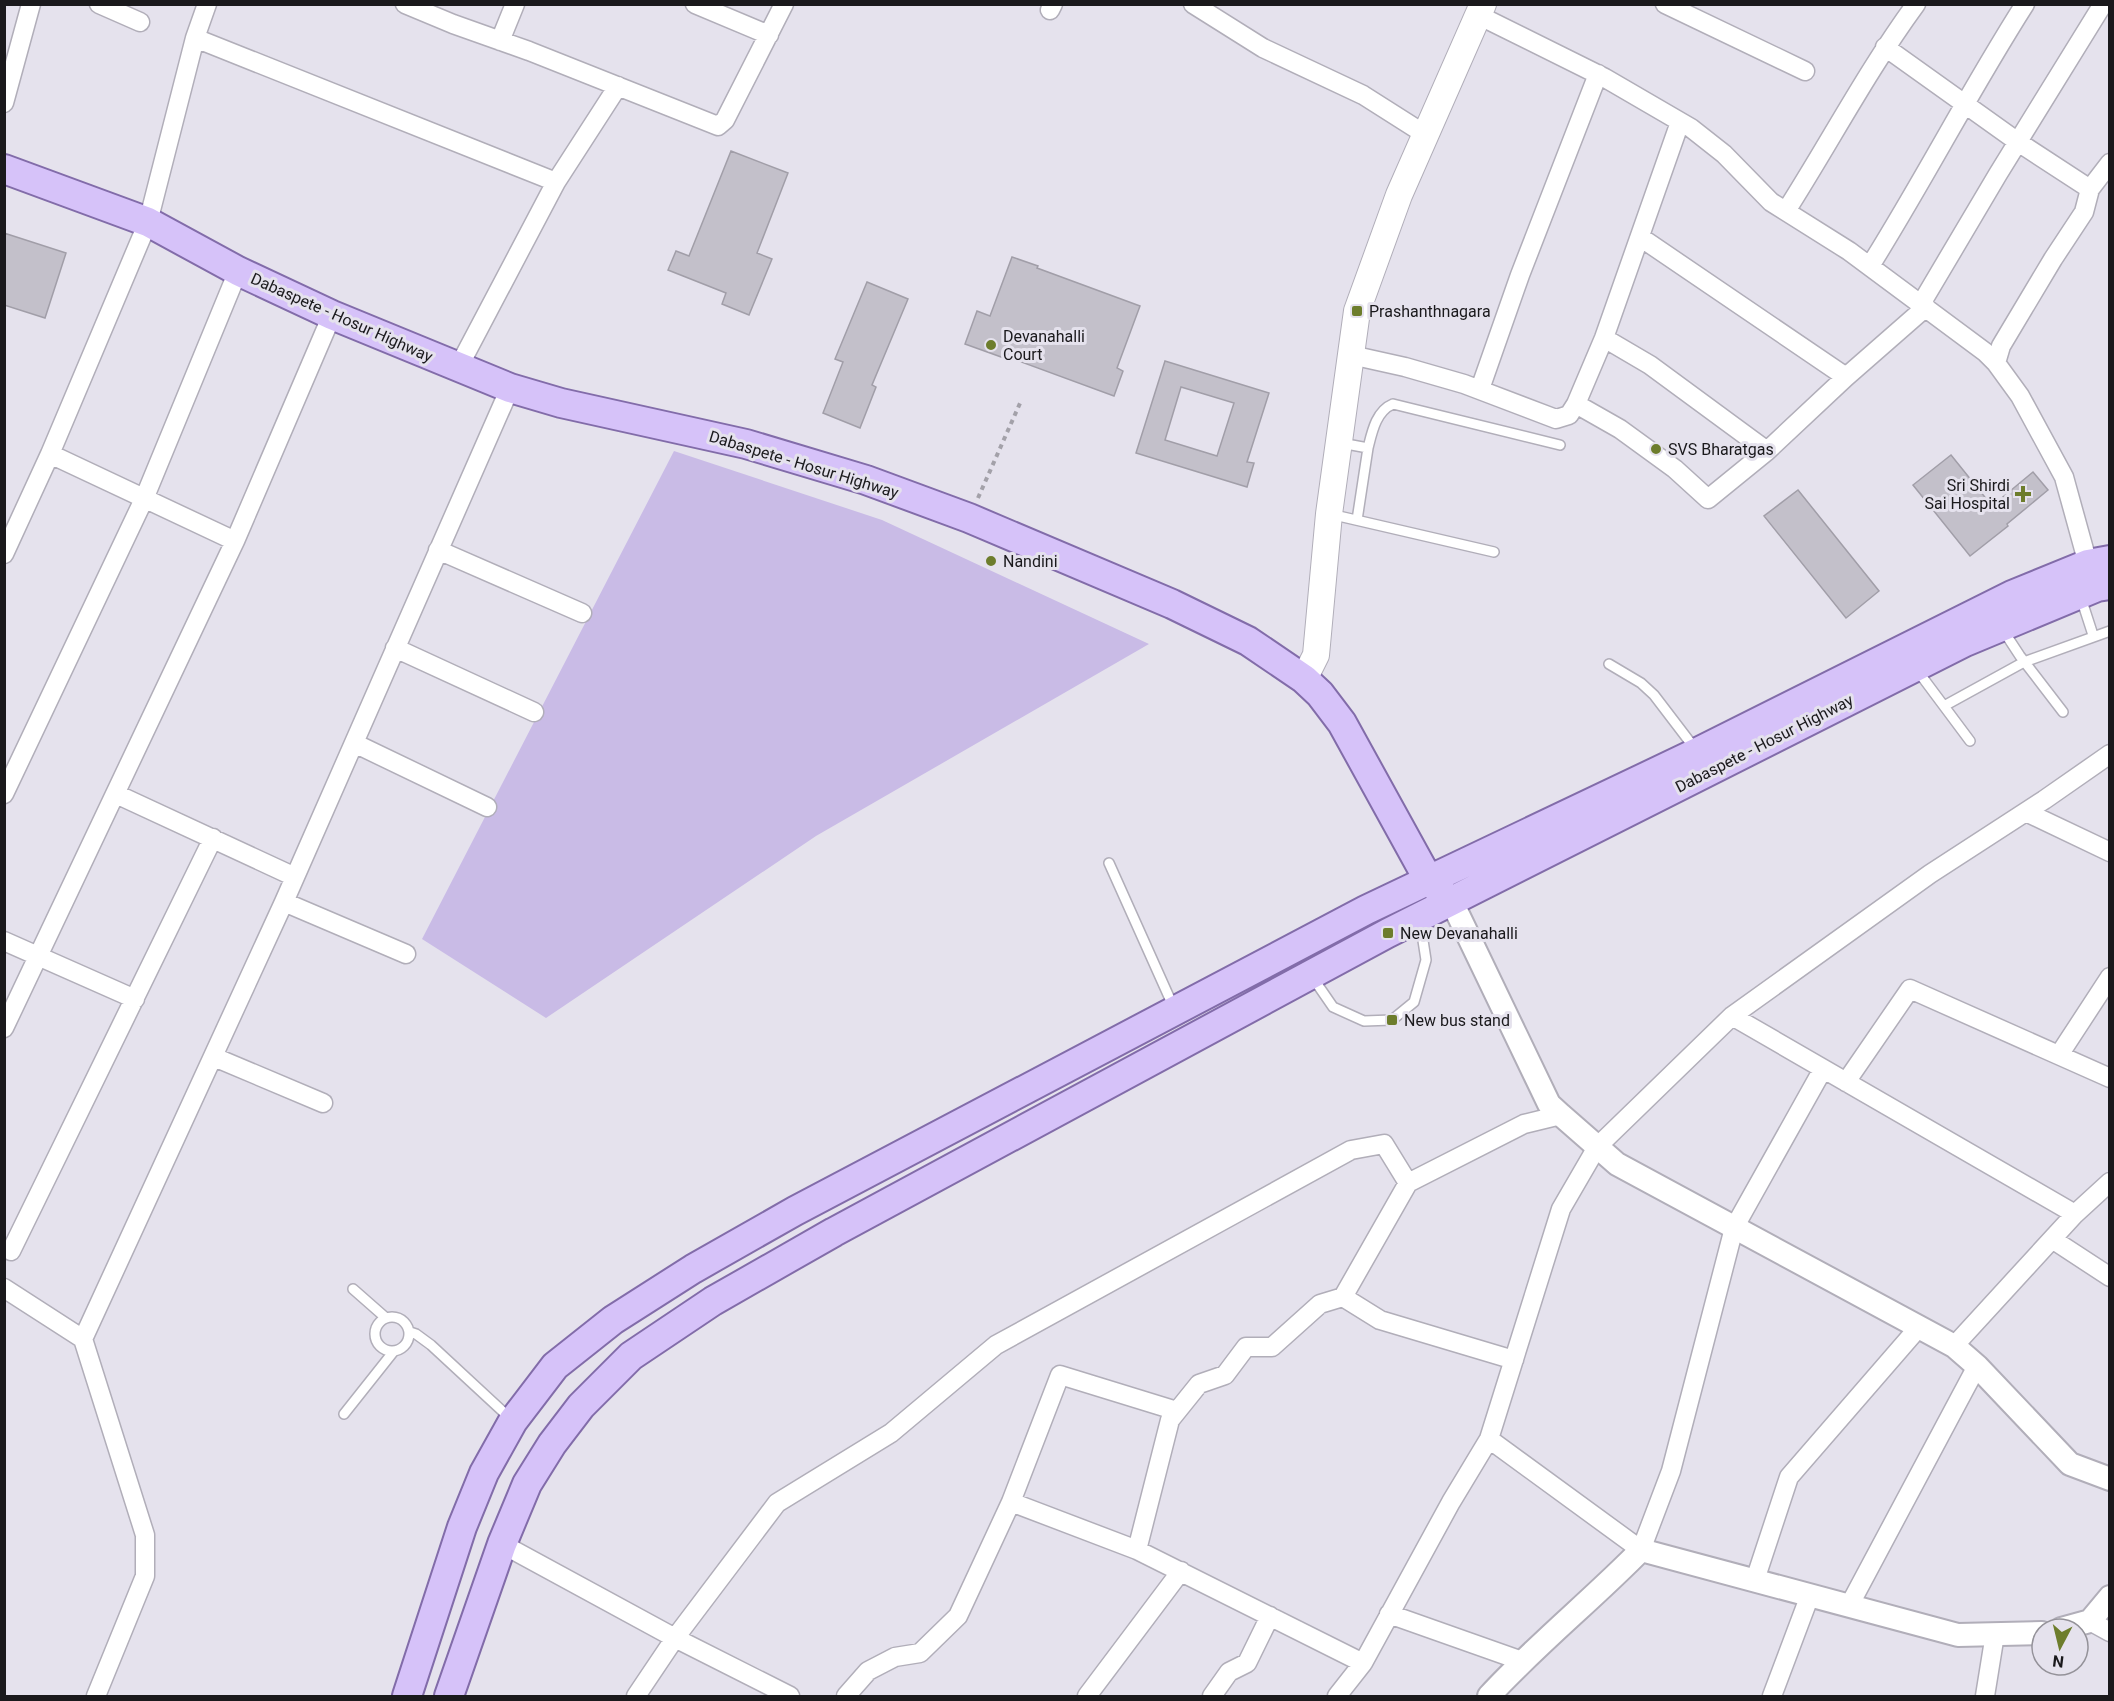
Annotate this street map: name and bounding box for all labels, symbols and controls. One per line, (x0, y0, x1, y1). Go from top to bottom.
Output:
street label: Dabaspete - Hosur Highway (248, 269, 436, 366)
place label: Prashanthnagara (1369, 302, 1491, 321)
marker: Prashanthnagara (1350, 304, 1364, 318)
place label: Devanahalli Court (1003, 327, 1085, 364)
marker: Devanahalli Court (984, 338, 998, 352)
street label: Dabaspete - Hosur Highway (707, 427, 901, 502)
place label: SVS Bharatgas (1668, 440, 1774, 459)
marker: SVS Bharatgas (1649, 442, 1663, 456)
place label: Sri Shirdi Sai Hospital (1924, 476, 2010, 513)
marker: Sri Shirdi Sai Hospital (2014, 485, 2032, 503)
place label: Nandini (1003, 552, 1058, 571)
marker: Nandini (984, 554, 998, 568)
street label: Dabaspete - Hosur Highway (1672, 690, 1857, 797)
place label: New Devanahalli (1400, 924, 1518, 943)
marker: New Devanahalli (1381, 926, 1395, 940)
place label: New bus stand (1404, 1011, 1510, 1030)
marker: New bus stand (1385, 1013, 1399, 1027)
north arrow (2030, 1617, 2090, 1677)
text: N (2051, 1651, 2065, 1672)

